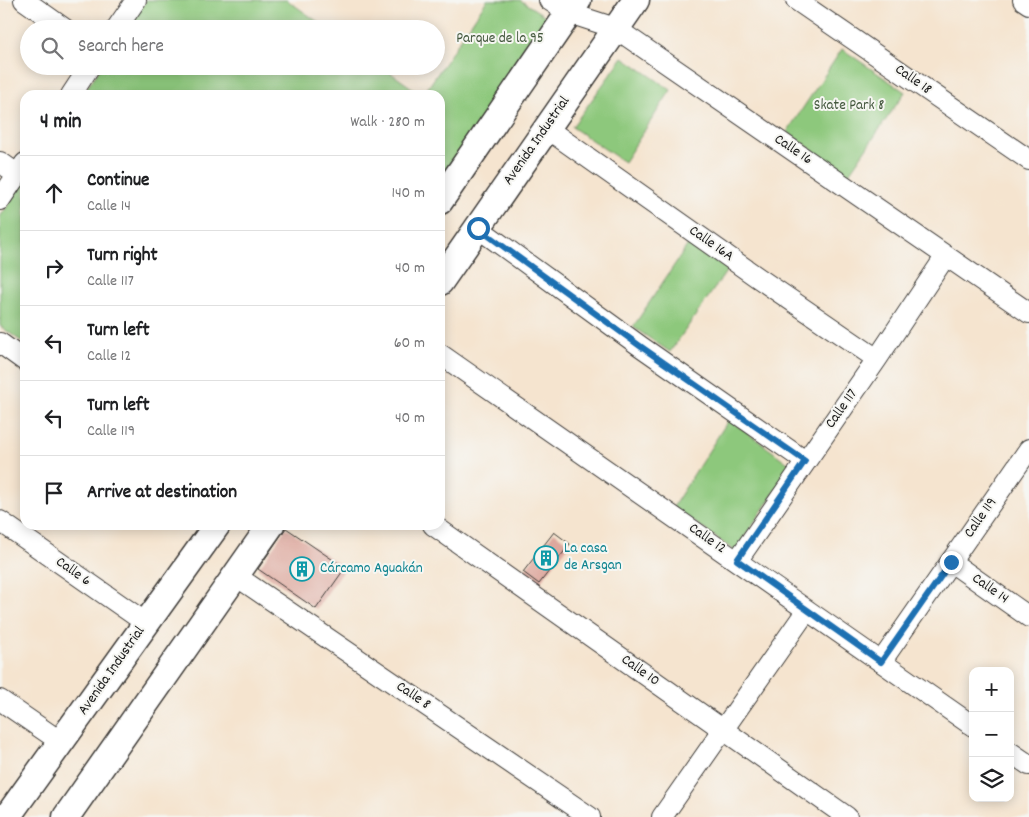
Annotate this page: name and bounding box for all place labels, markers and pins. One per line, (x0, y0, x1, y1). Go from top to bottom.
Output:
place label: La casa de Arsgan (564, 538, 622, 577)
building icon: La casa de Arsgan (533, 545, 559, 571)
building icon: Cárcamo Aguakán (289, 556, 315, 582)
place label: Cárcamo Aguakán (320, 558, 423, 580)

